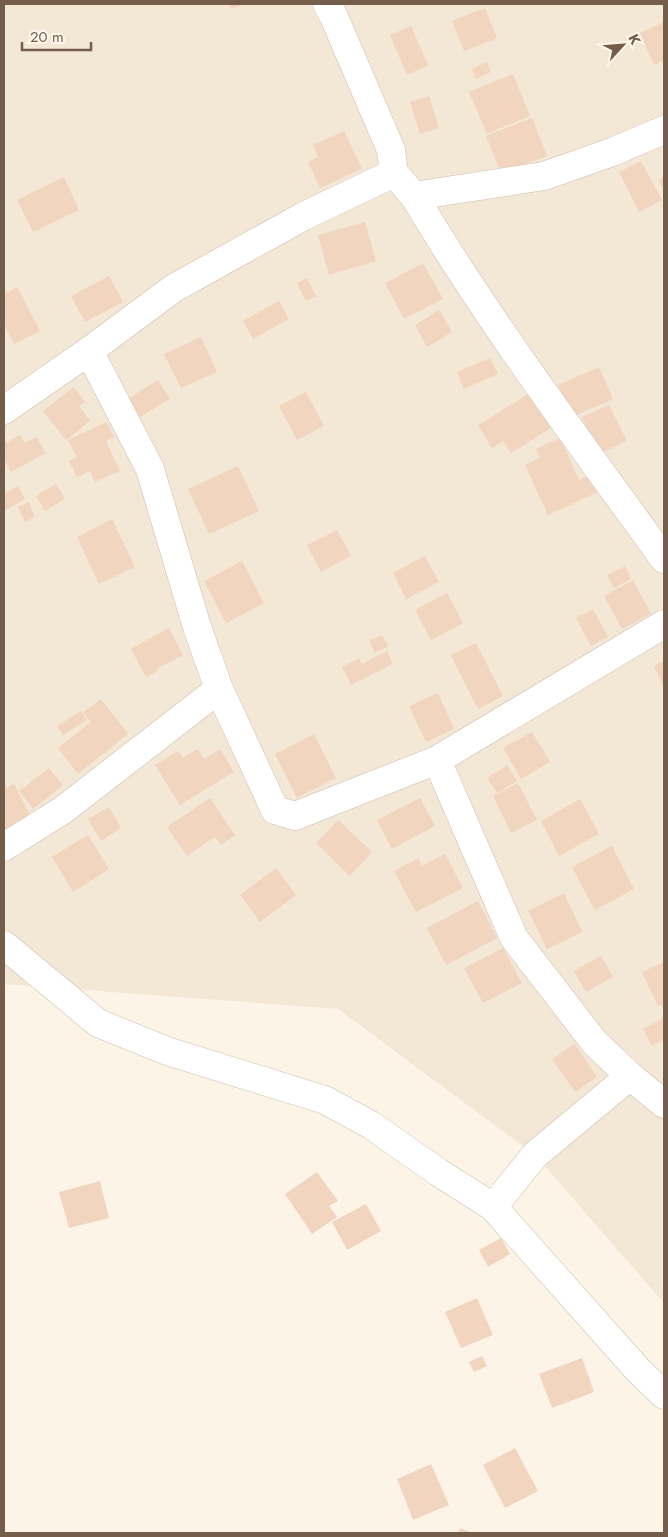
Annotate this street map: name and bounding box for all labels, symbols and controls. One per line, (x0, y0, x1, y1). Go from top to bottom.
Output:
scale bar (22, 20, 91, 52)
north arrow (598, 20, 648, 70)
text: 20 m (30, 26, 64, 48)
text: K (624, 31, 646, 48)

